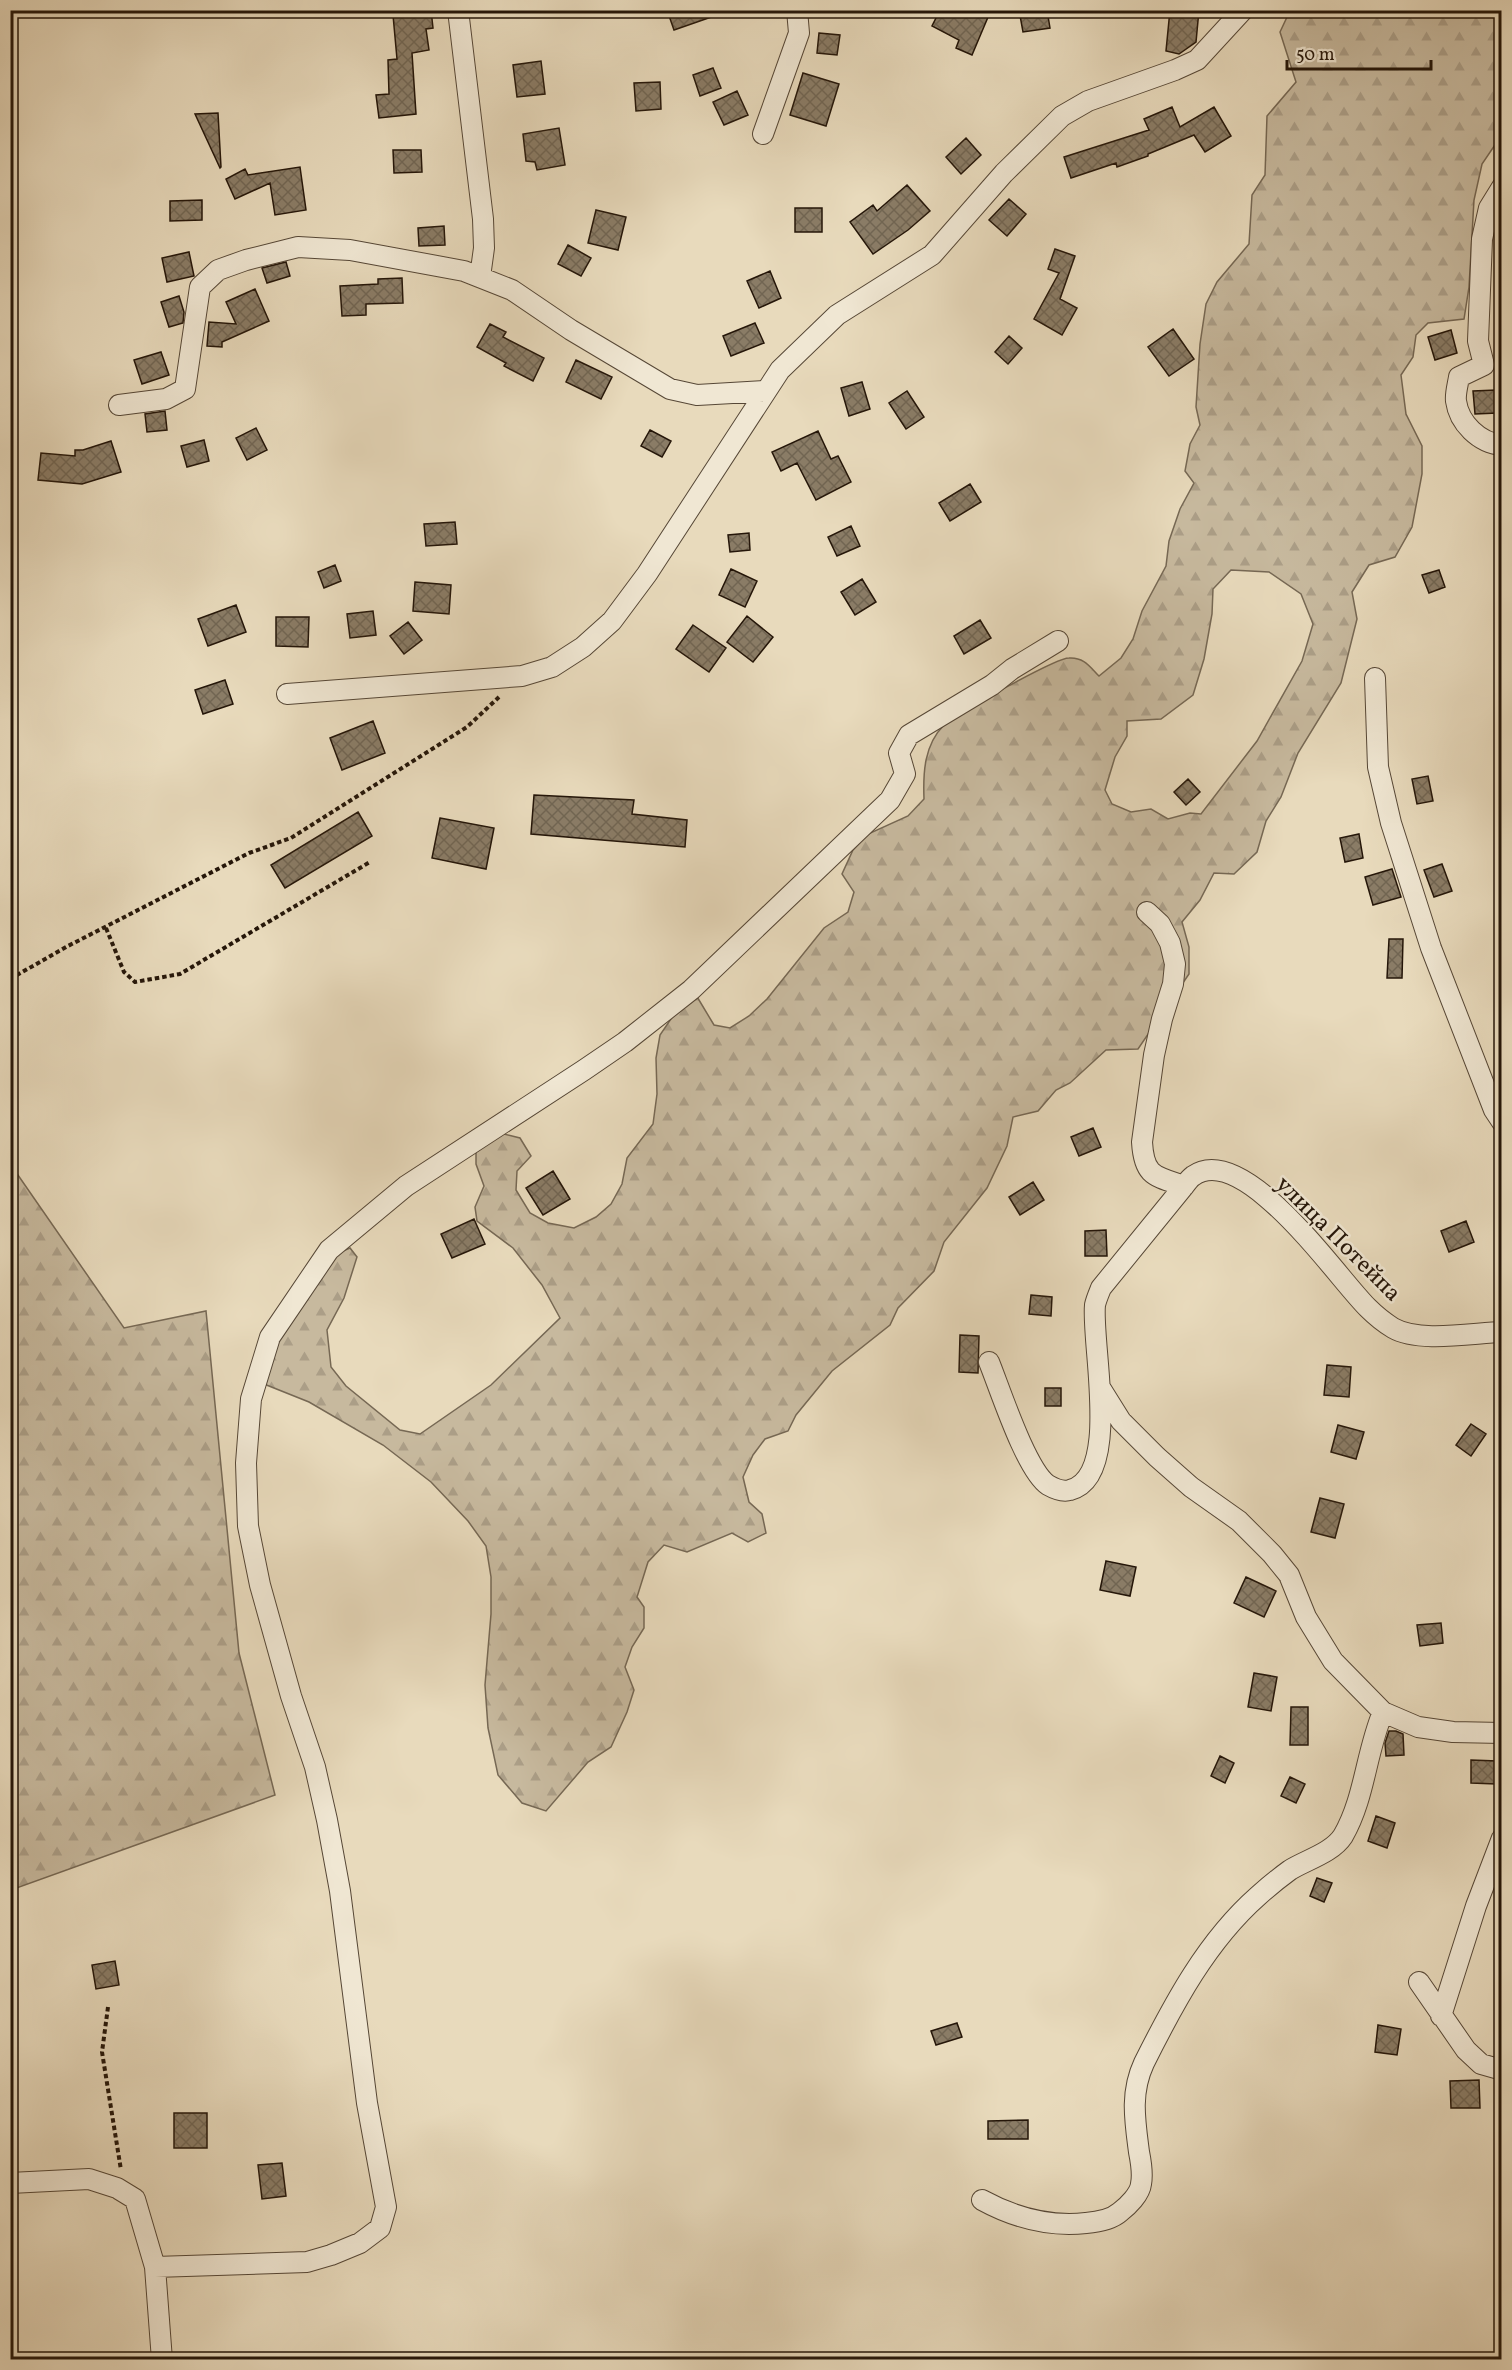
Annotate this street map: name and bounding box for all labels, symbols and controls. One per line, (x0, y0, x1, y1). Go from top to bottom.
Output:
scale bar (1287, 33, 1431, 71)
text: 50 m (1296, 43, 1335, 68)
street label: улица Потейпа (1267, 1169, 1408, 1310)

